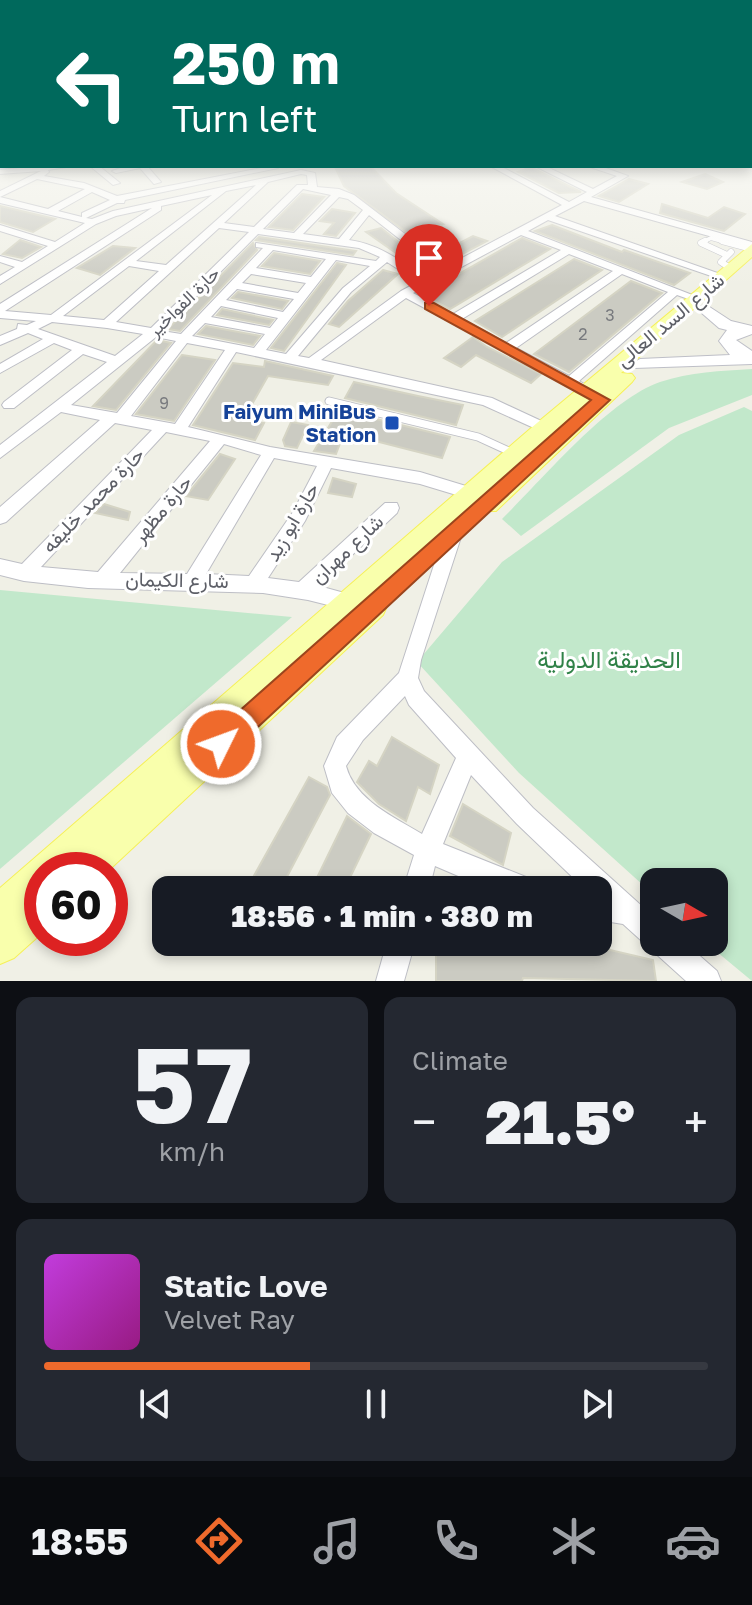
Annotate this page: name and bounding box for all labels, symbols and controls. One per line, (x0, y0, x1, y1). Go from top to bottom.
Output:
text: 250 m (172, 29, 340, 96)
icon: left (40, 32, 144, 136)
text: Turn left (172, 97, 318, 140)
pin (395, 224, 463, 306)
icon: arrive (407, 236, 451, 280)
street label: حارة الفواخير (142, 262, 224, 342)
street label: شارع السد العالى (610, 267, 730, 374)
house number: 3 (605, 305, 615, 325)
house number: 2 (578, 324, 588, 344)
house number: 9 (159, 393, 169, 413)
place label: Faiyum MiniBus Station (223, 399, 376, 446)
marker: Faiyum MiniBus Station (383, 414, 401, 432)
street label: حارة محمد خليفه (36, 442, 150, 558)
street label: حارة مظهر (126, 470, 198, 549)
street label: حارة ابو زيد (259, 478, 325, 566)
street label: شارع مهران (305, 509, 390, 590)
street label: شارع الكيمان (125, 566, 229, 595)
park label: الحديقة الدولية (537, 644, 681, 675)
position arrow (179, 702, 263, 786)
speed limit sign: 60 (24, 852, 128, 956)
north arrow (640, 868, 728, 956)
map controls (640, 868, 728, 956)
text: 18:56 · 1 min · 380 m (231, 898, 533, 934)
text: 57 (132, 1021, 252, 1146)
text: Climate (412, 1045, 508, 1076)
text: 21.5° (485, 1085, 635, 1157)
text: − (412, 1095, 436, 1148)
text: + (684, 1095, 708, 1148)
text: km/h (159, 1136, 225, 1167)
text: Static Love (164, 1268, 328, 1304)
text: Velvet Ray (164, 1304, 295, 1335)
icon: previous (133, 1382, 177, 1426)
icon: pause (354, 1382, 398, 1426)
icon: next (575, 1382, 619, 1426)
icon: directions (191, 1513, 247, 1569)
icon: music (309, 1513, 365, 1569)
icon: phone (428, 1513, 484, 1569)
icon: climate (546, 1513, 602, 1569)
icon: car (665, 1513, 721, 1569)
text: 18:55 (31, 1520, 128, 1563)

